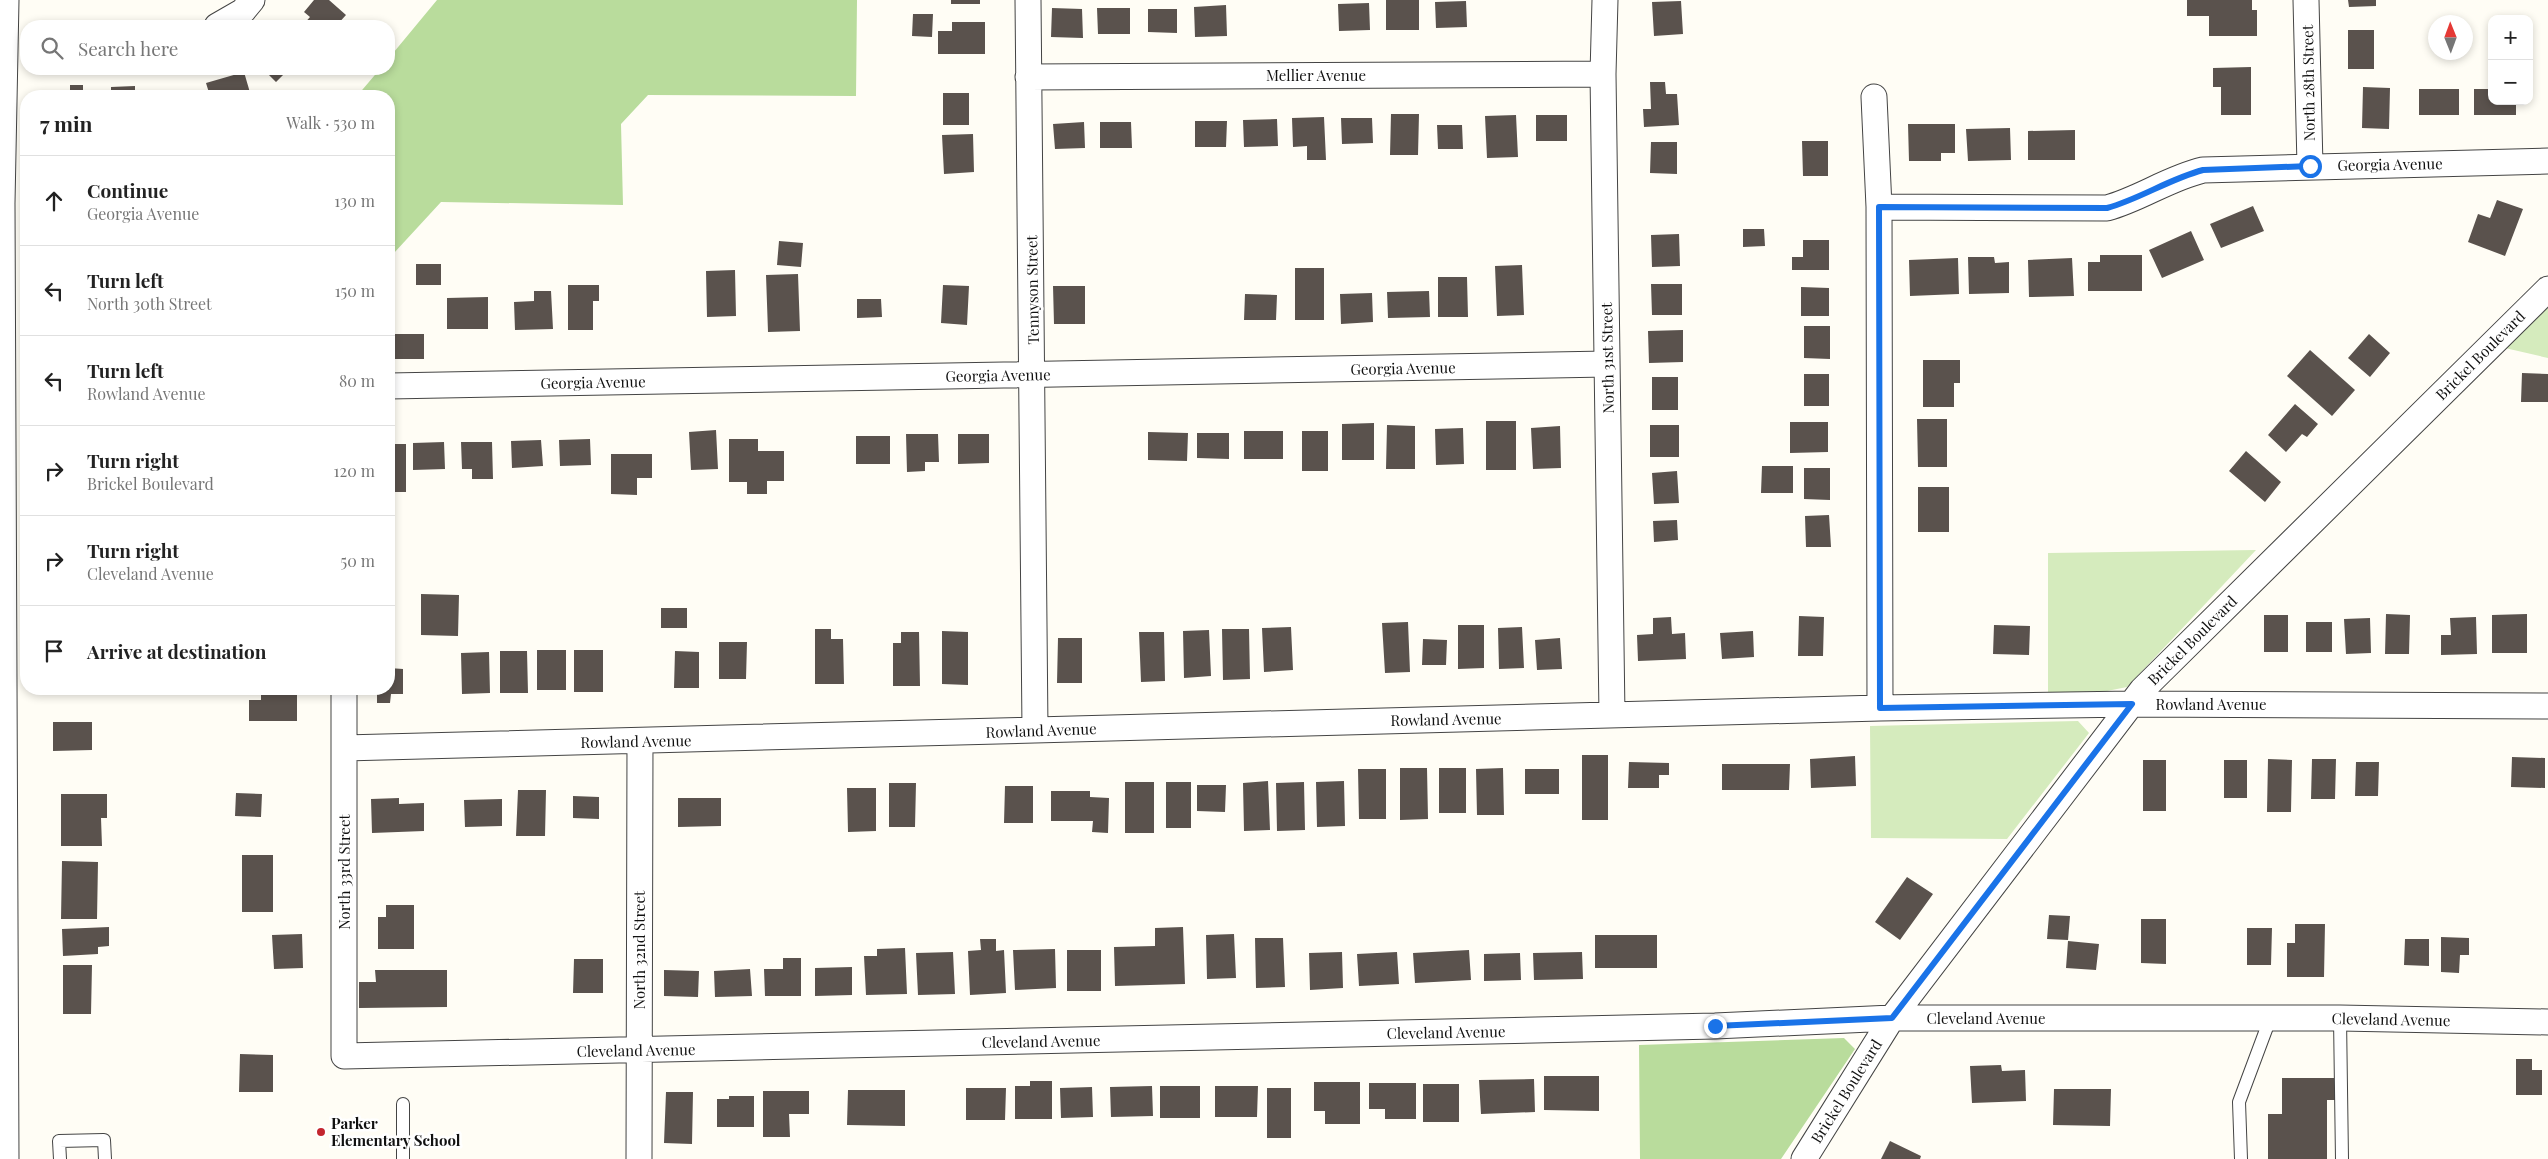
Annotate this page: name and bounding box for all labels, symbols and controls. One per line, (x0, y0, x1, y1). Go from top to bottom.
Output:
north arrow (2428, 15, 2473, 60)
map controls (2488, 15, 2533, 105)
button: + (2488, 15, 2533, 60)
search box (20, 20, 395, 75)
street label: North 28th Street (2297, 24, 2319, 141)
icon: search (38, 34, 66, 62)
text: Search here (78, 35, 178, 61)
button: − (2488, 60, 2533, 105)
street label: Mellier Avenue (1266, 65, 1366, 85)
text: 7 min (40, 109, 93, 137)
text: Walk · 530 m (286, 112, 375, 133)
street label: Georgia Avenue (2337, 153, 2443, 175)
route start (2299, 155, 2322, 178)
text: Continue (87, 177, 168, 203)
icon: ahead (40, 187, 68, 215)
text: 130 m (334, 190, 375, 211)
text: Georgia Avenue (87, 203, 199, 224)
street label: Tennyson Street (1021, 234, 1043, 345)
text: Turn left (87, 267, 164, 293)
icon: left (40, 277, 68, 305)
text: 150 m (335, 280, 375, 301)
text: North 30th Street (87, 293, 212, 314)
street label: North 31st Street (1596, 302, 1618, 414)
street label: Brickel Boulevard (2431, 306, 2529, 404)
text: Turn left (87, 357, 164, 383)
street label: Georgia Avenue (1350, 357, 1456, 379)
street label: Georgia Avenue (945, 364, 1051, 386)
icon: left (40, 367, 68, 395)
text: 80 m (339, 370, 375, 391)
street label: Georgia Avenue (540, 371, 646, 393)
text: Rowland Avenue (87, 383, 206, 404)
text: Turn right (87, 447, 179, 473)
icon: right (40, 457, 68, 485)
text: 120 m (334, 460, 375, 481)
text: Brickel Boulevard (87, 473, 214, 494)
text: Turn right (87, 537, 179, 563)
icon: right (40, 547, 68, 575)
text: 50 m (341, 550, 375, 571)
text: Cleveland Avenue (87, 563, 214, 584)
street label: Brickel Boulevard (2143, 591, 2241, 689)
icon: arrive (40, 637, 68, 665)
text: Arrive at destination (87, 638, 267, 664)
street label: Rowland Avenue (2155, 694, 2267, 714)
street label: Rowland Avenue (1390, 708, 1502, 730)
street label: Rowland Avenue (985, 718, 1097, 742)
street label: Rowland Avenue (580, 730, 692, 752)
street label: North 33rd Street (334, 813, 354, 930)
street label: North 32nd Street (629, 890, 649, 1009)
street label: Cleveland Avenue (1927, 1008, 2045, 1028)
street label: Cleveland Avenue (2331, 1008, 2451, 1030)
route end (1704, 1015, 1727, 1038)
street label: Cleveland Avenue (1386, 1021, 1506, 1043)
street label: Cleveland Avenue (981, 1030, 1101, 1052)
street label: Brickel Boulevard (1806, 1035, 1886, 1147)
street label: Cleveland Avenue (576, 1039, 696, 1061)
place label: Parker Elementary School (331, 1113, 461, 1150)
marker: Parker Elementary School (315, 1126, 327, 1138)

